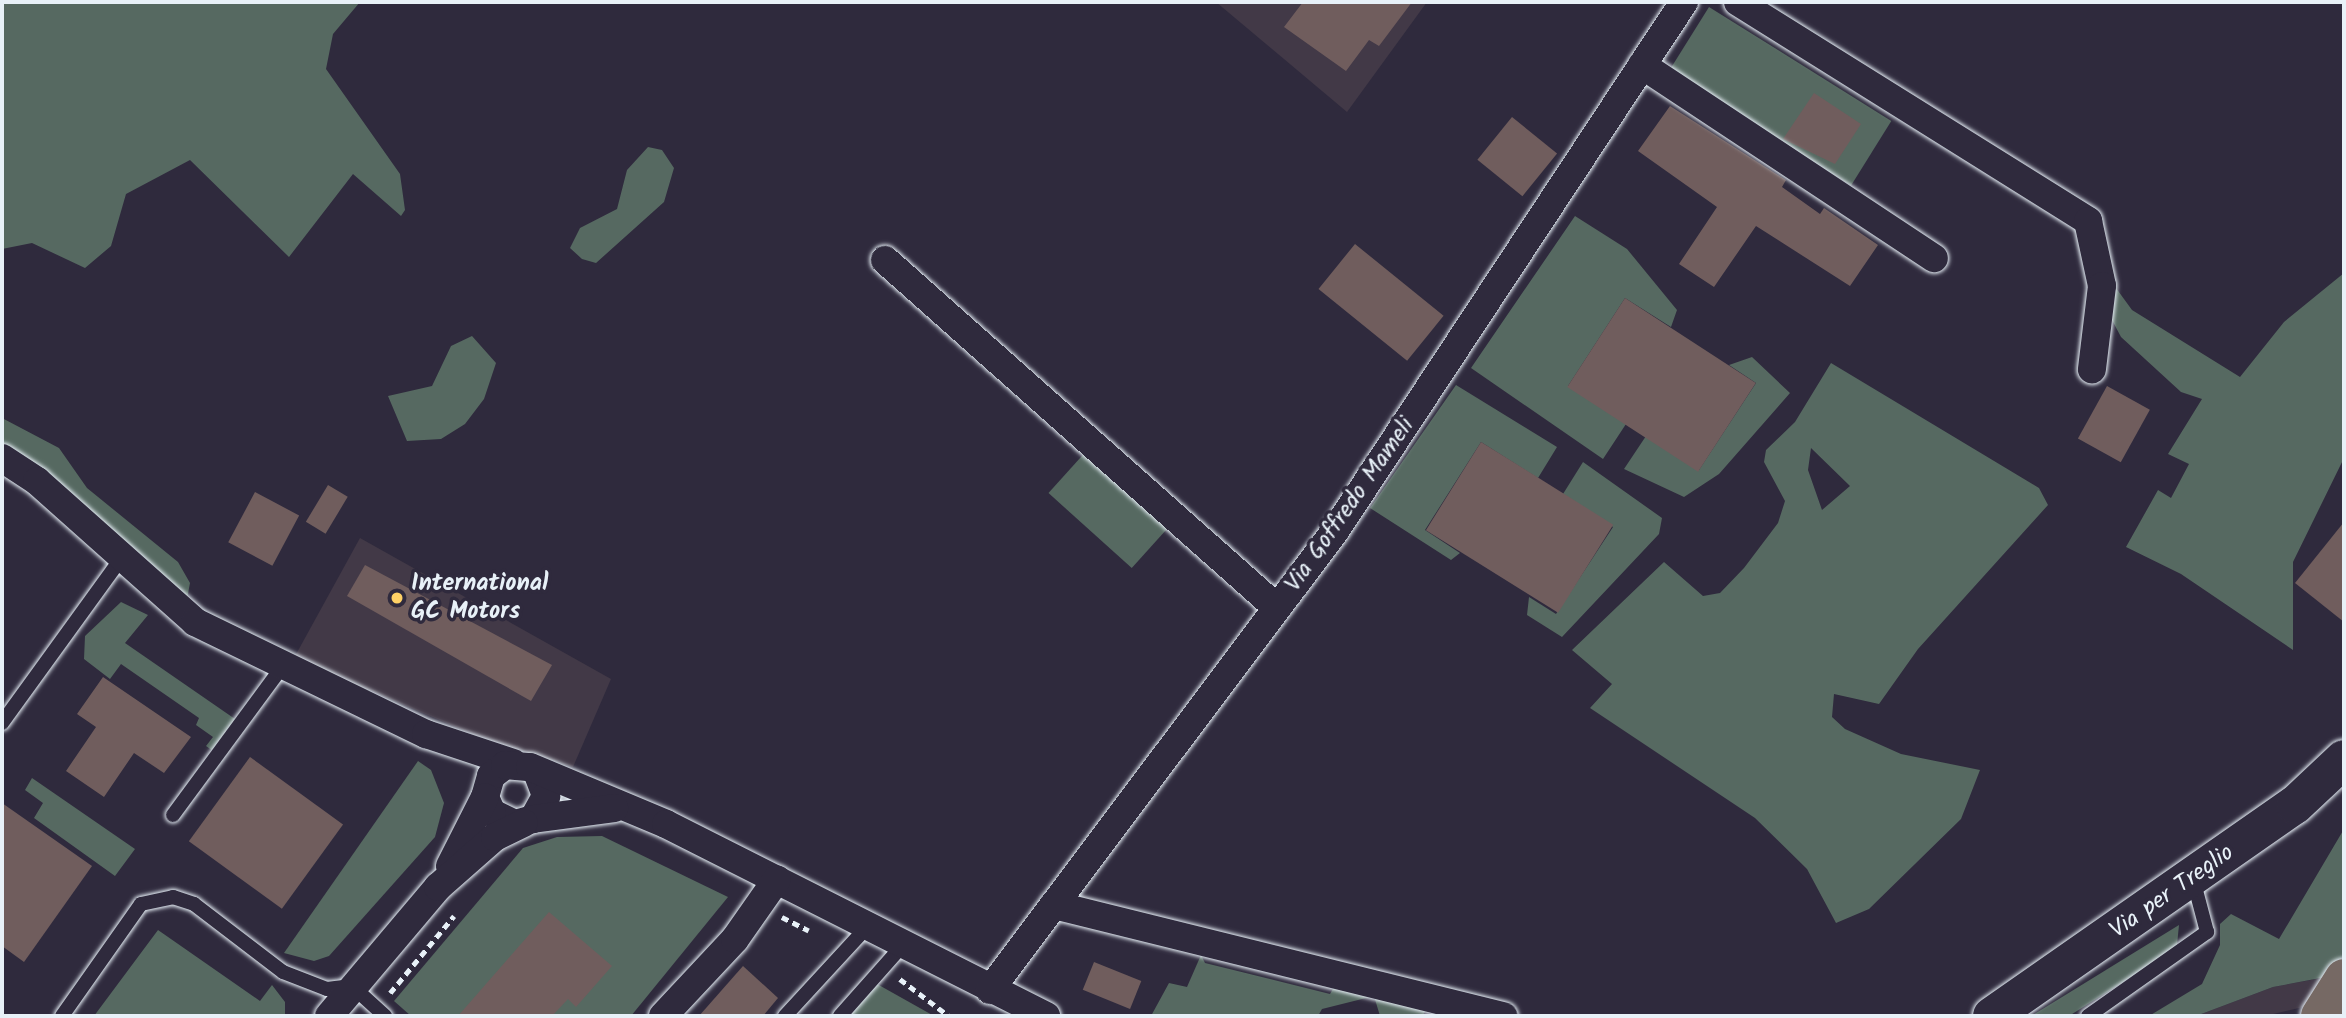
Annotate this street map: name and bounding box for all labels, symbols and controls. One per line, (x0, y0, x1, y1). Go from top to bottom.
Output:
street label: Via Goffredo Mameli (1279, 412, 1421, 598)
place label: International GC Motors (411, 570, 548, 626)
marker: International GC Motors (389, 590, 405, 606)
street label: Via per Treglio (2104, 839, 2240, 945)

